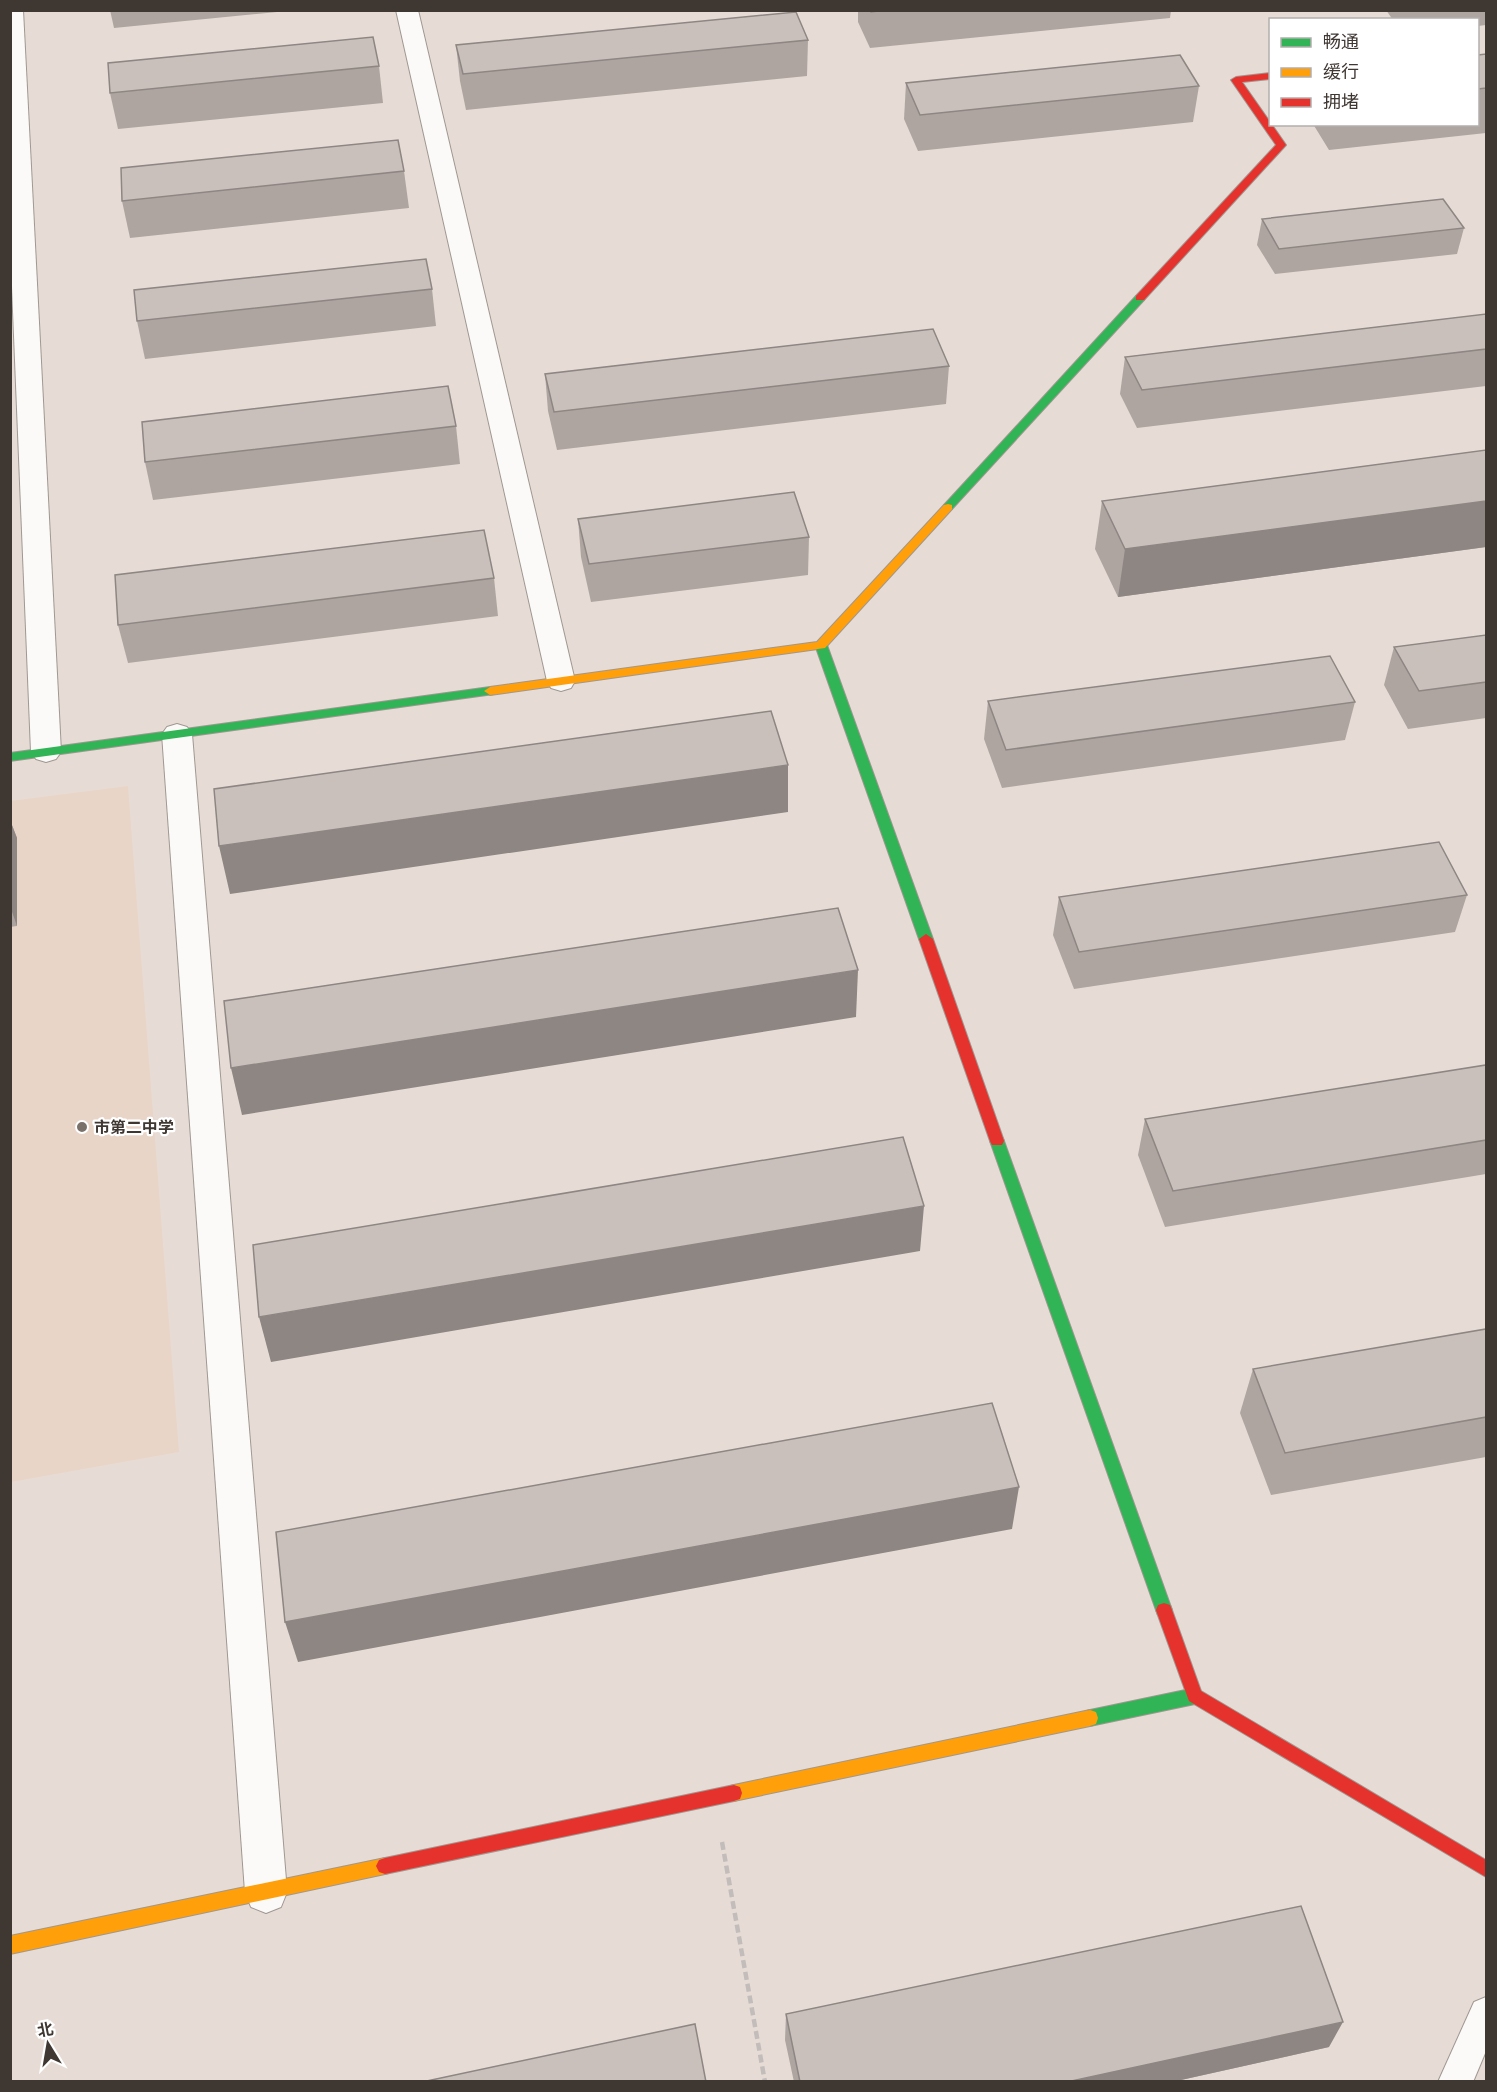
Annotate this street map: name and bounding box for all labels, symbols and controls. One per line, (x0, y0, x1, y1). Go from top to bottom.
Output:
legend (1269, 18, 1479, 126)
text: 畅通 (1323, 32, 1359, 52)
text: 缓行 (1323, 62, 1359, 82)
text: 拥堵 (1323, 92, 1359, 112)
place label: 市第二中学 (94, 1119, 174, 1136)
marker: 市第二中学 (75, 1120, 89, 1134)
north arrow (18, 2014, 78, 2074)
text: 北 (36, 2020, 55, 2040)

